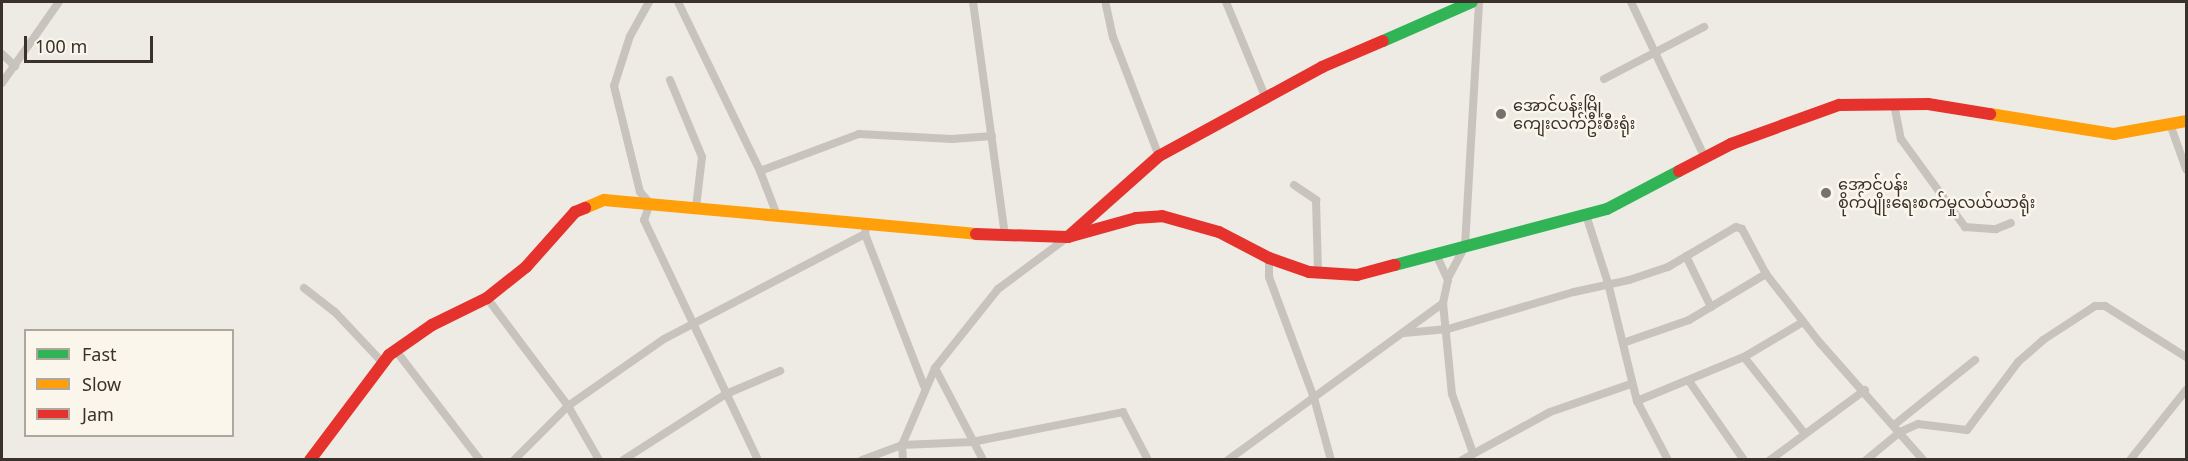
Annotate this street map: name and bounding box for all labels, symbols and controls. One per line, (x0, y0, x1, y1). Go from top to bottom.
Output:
scale bar (27, 24, 156, 62)
text: 100 m (35, 34, 87, 58)
place label: အောင်ပန်းမြို့ ကျေးလက်ဦးစီးရုံး (1513, 95, 1635, 133)
marker: အောင်ပန်းမြို့ ကျေးလက်ဦးစီးရုံး (1494, 107, 1508, 121)
place label: အောင်ပန်း စိုက်ပျိုးရေးစက်မှုလယ်ယာရုံး (1838, 174, 2035, 212)
marker: အောင်ပန်း စိုက်ပျိုးရေးစက်မှုလယ်ယာရုံး (1819, 186, 1833, 200)
legend (24, 329, 234, 437)
text: Fast (82, 342, 117, 366)
text: Slow (82, 372, 121, 396)
text: Jam (82, 402, 114, 426)

